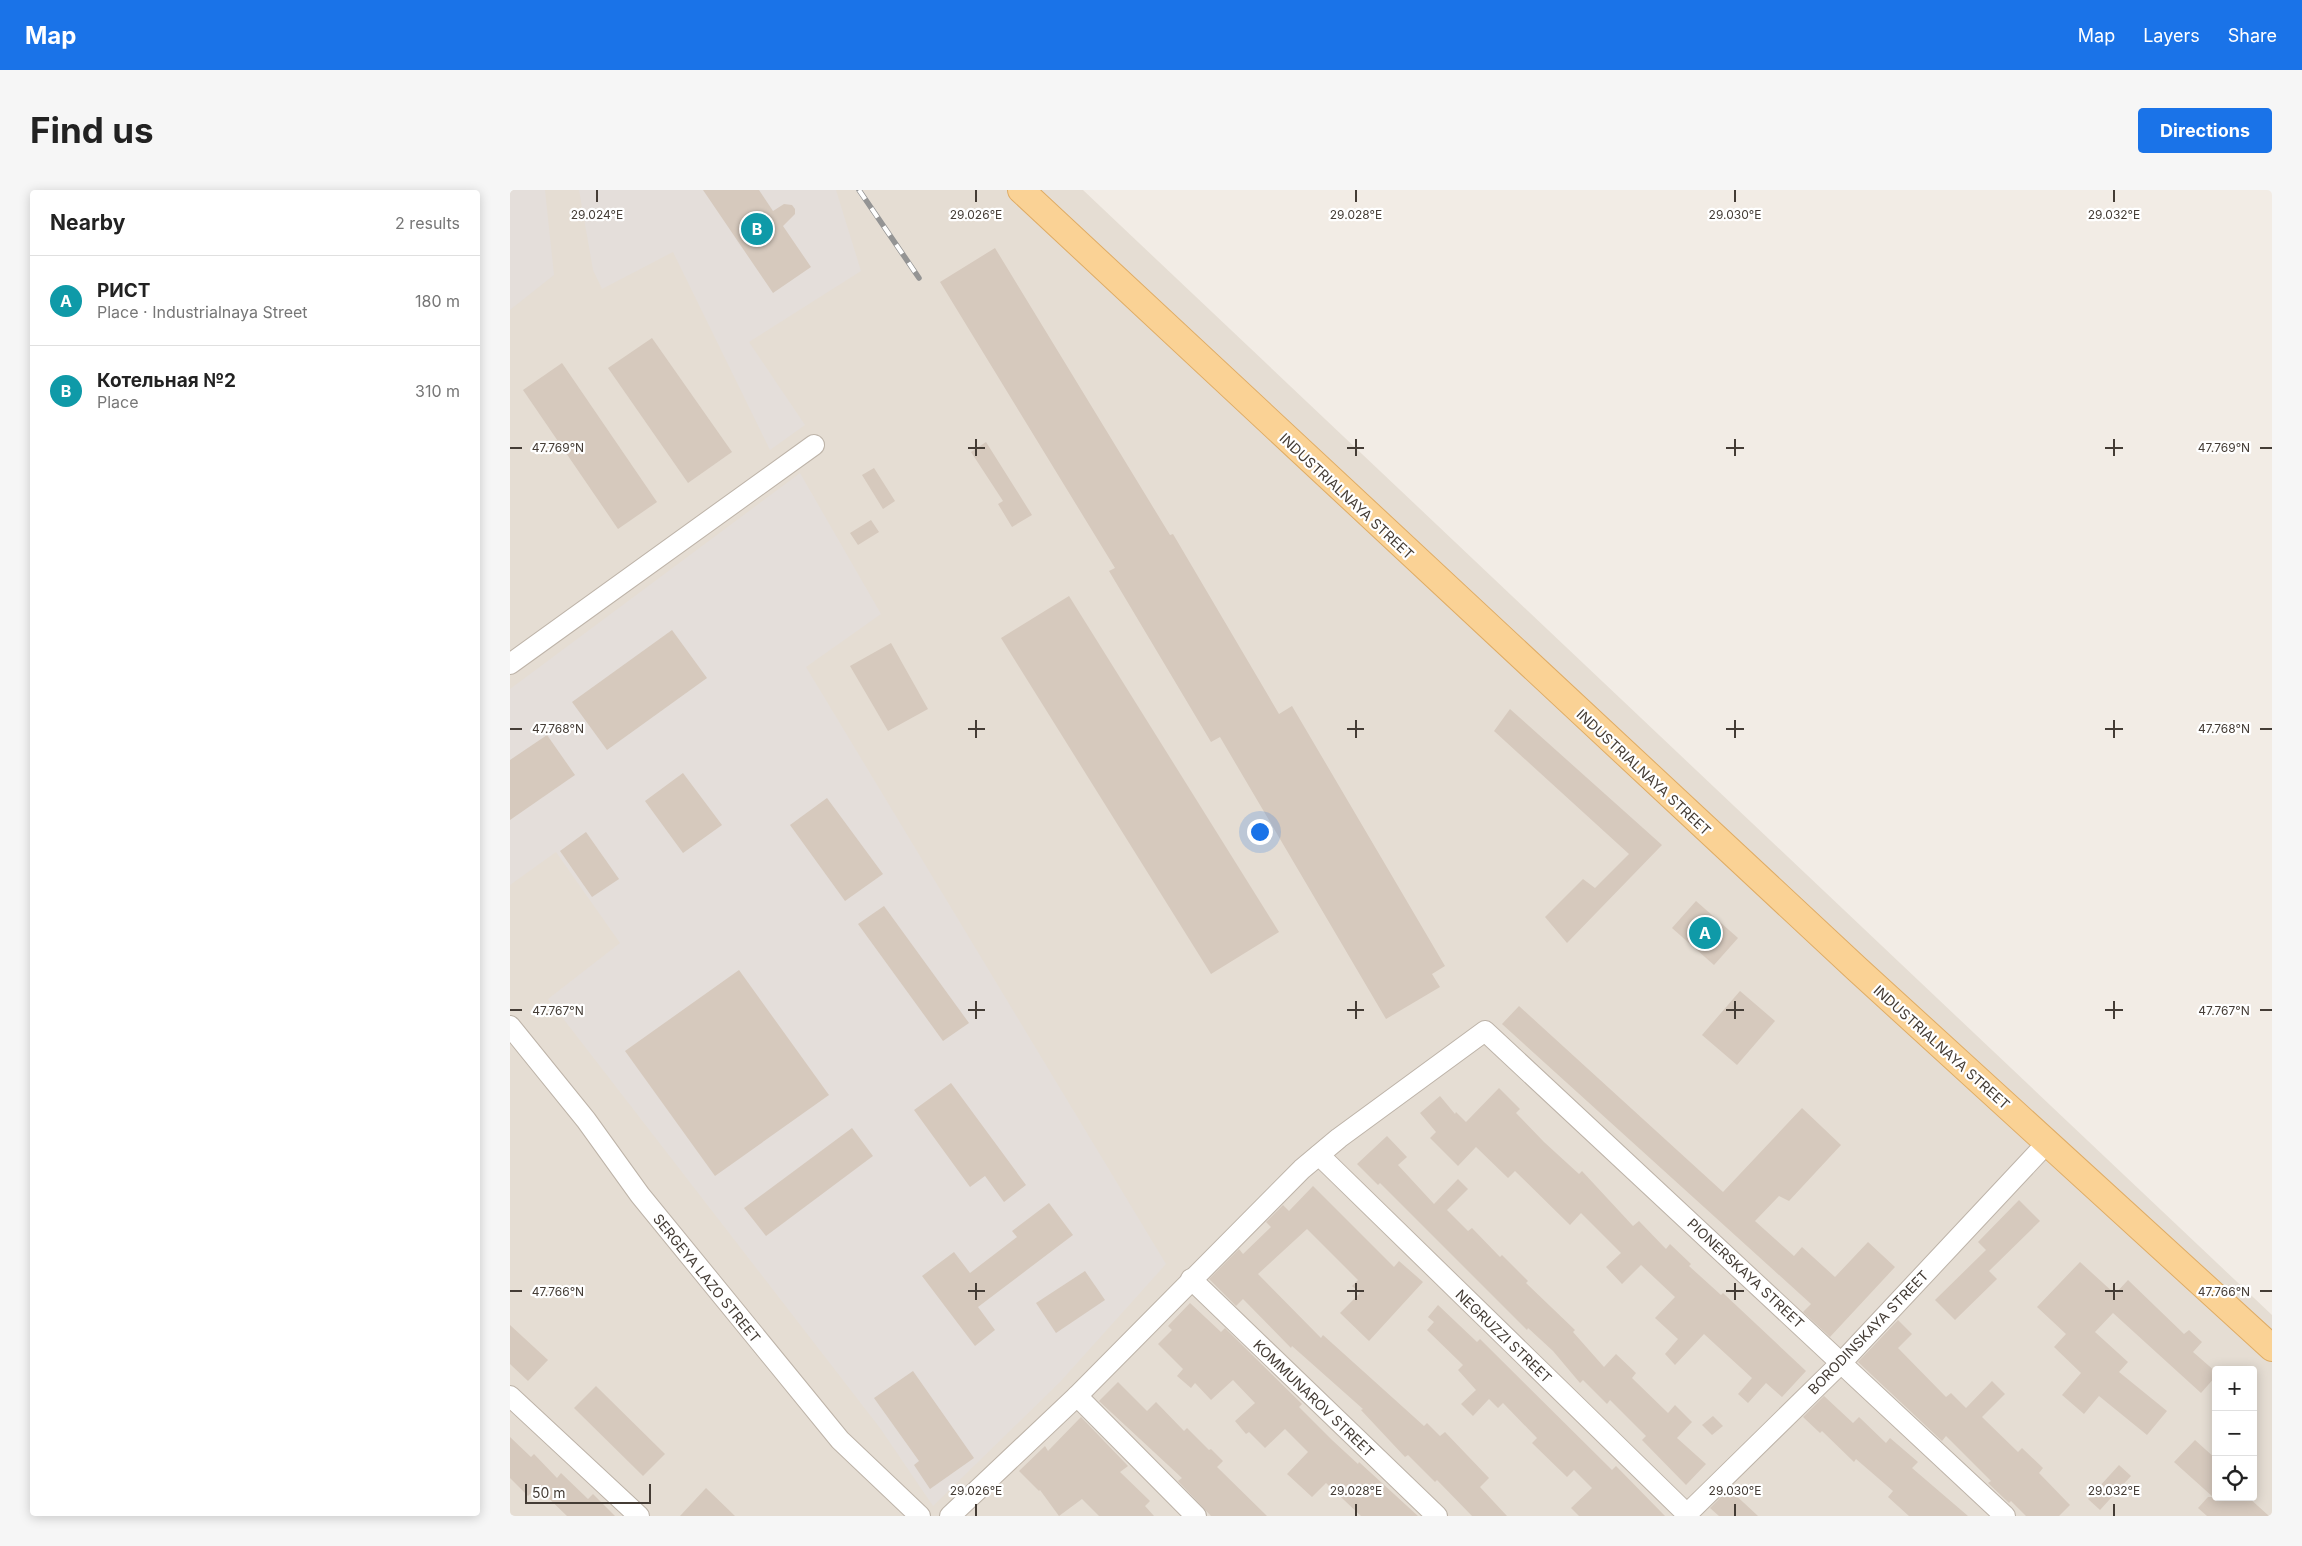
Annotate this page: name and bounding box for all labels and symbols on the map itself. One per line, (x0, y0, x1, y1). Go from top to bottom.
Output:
text: 29.024°E (571, 207, 623, 222)
text: 29.026°E (950, 207, 1002, 222)
text: 29.028°E (1330, 207, 1382, 222)
text: 29.030°E (1709, 207, 1761, 222)
text: 29.032°E (2088, 207, 2140, 222)
pin: B (741, 210, 773, 248)
street label: INDUSTRIALNAYA STREET (1276, 429, 1418, 563)
text: 47.769°N (532, 440, 584, 455)
text: 47.769°N (2198, 440, 2250, 455)
street label: INDUSTRIALNAYA STREET (1573, 705, 1715, 839)
text: 47.768°N (532, 721, 584, 736)
text: 47.768°N (2198, 721, 2250, 736)
your location (1247, 819, 1273, 845)
pin: A (1689, 914, 1721, 952)
street label: INDUSTRIALNAYA STREET (1870, 981, 2014, 1113)
text: 47.767°N (532, 1003, 584, 1018)
text: 47.767°N (2198, 1003, 2250, 1018)
street label: SERGEYA LAZO STREET (650, 1210, 764, 1346)
street label: PIONERSKAYA STREET (1684, 1214, 1808, 1332)
street label: BORODINSKAYA STREET (1804, 1266, 1932, 1398)
text: 47.766°N (532, 1284, 584, 1299)
text: 47.766°N (2198, 1284, 2250, 1299)
street label: NEGRUZZI STREET (1452, 1286, 1556, 1386)
street label: KOMMUNAROV STREET (1250, 1336, 1378, 1460)
scale bar (525, 1481, 651, 1504)
text: 29.026°E (950, 1483, 1002, 1498)
text: 29.028°E (1330, 1483, 1382, 1498)
text: 29.030°E (1709, 1483, 1761, 1498)
text: 29.032°E (2088, 1483, 2140, 1498)

